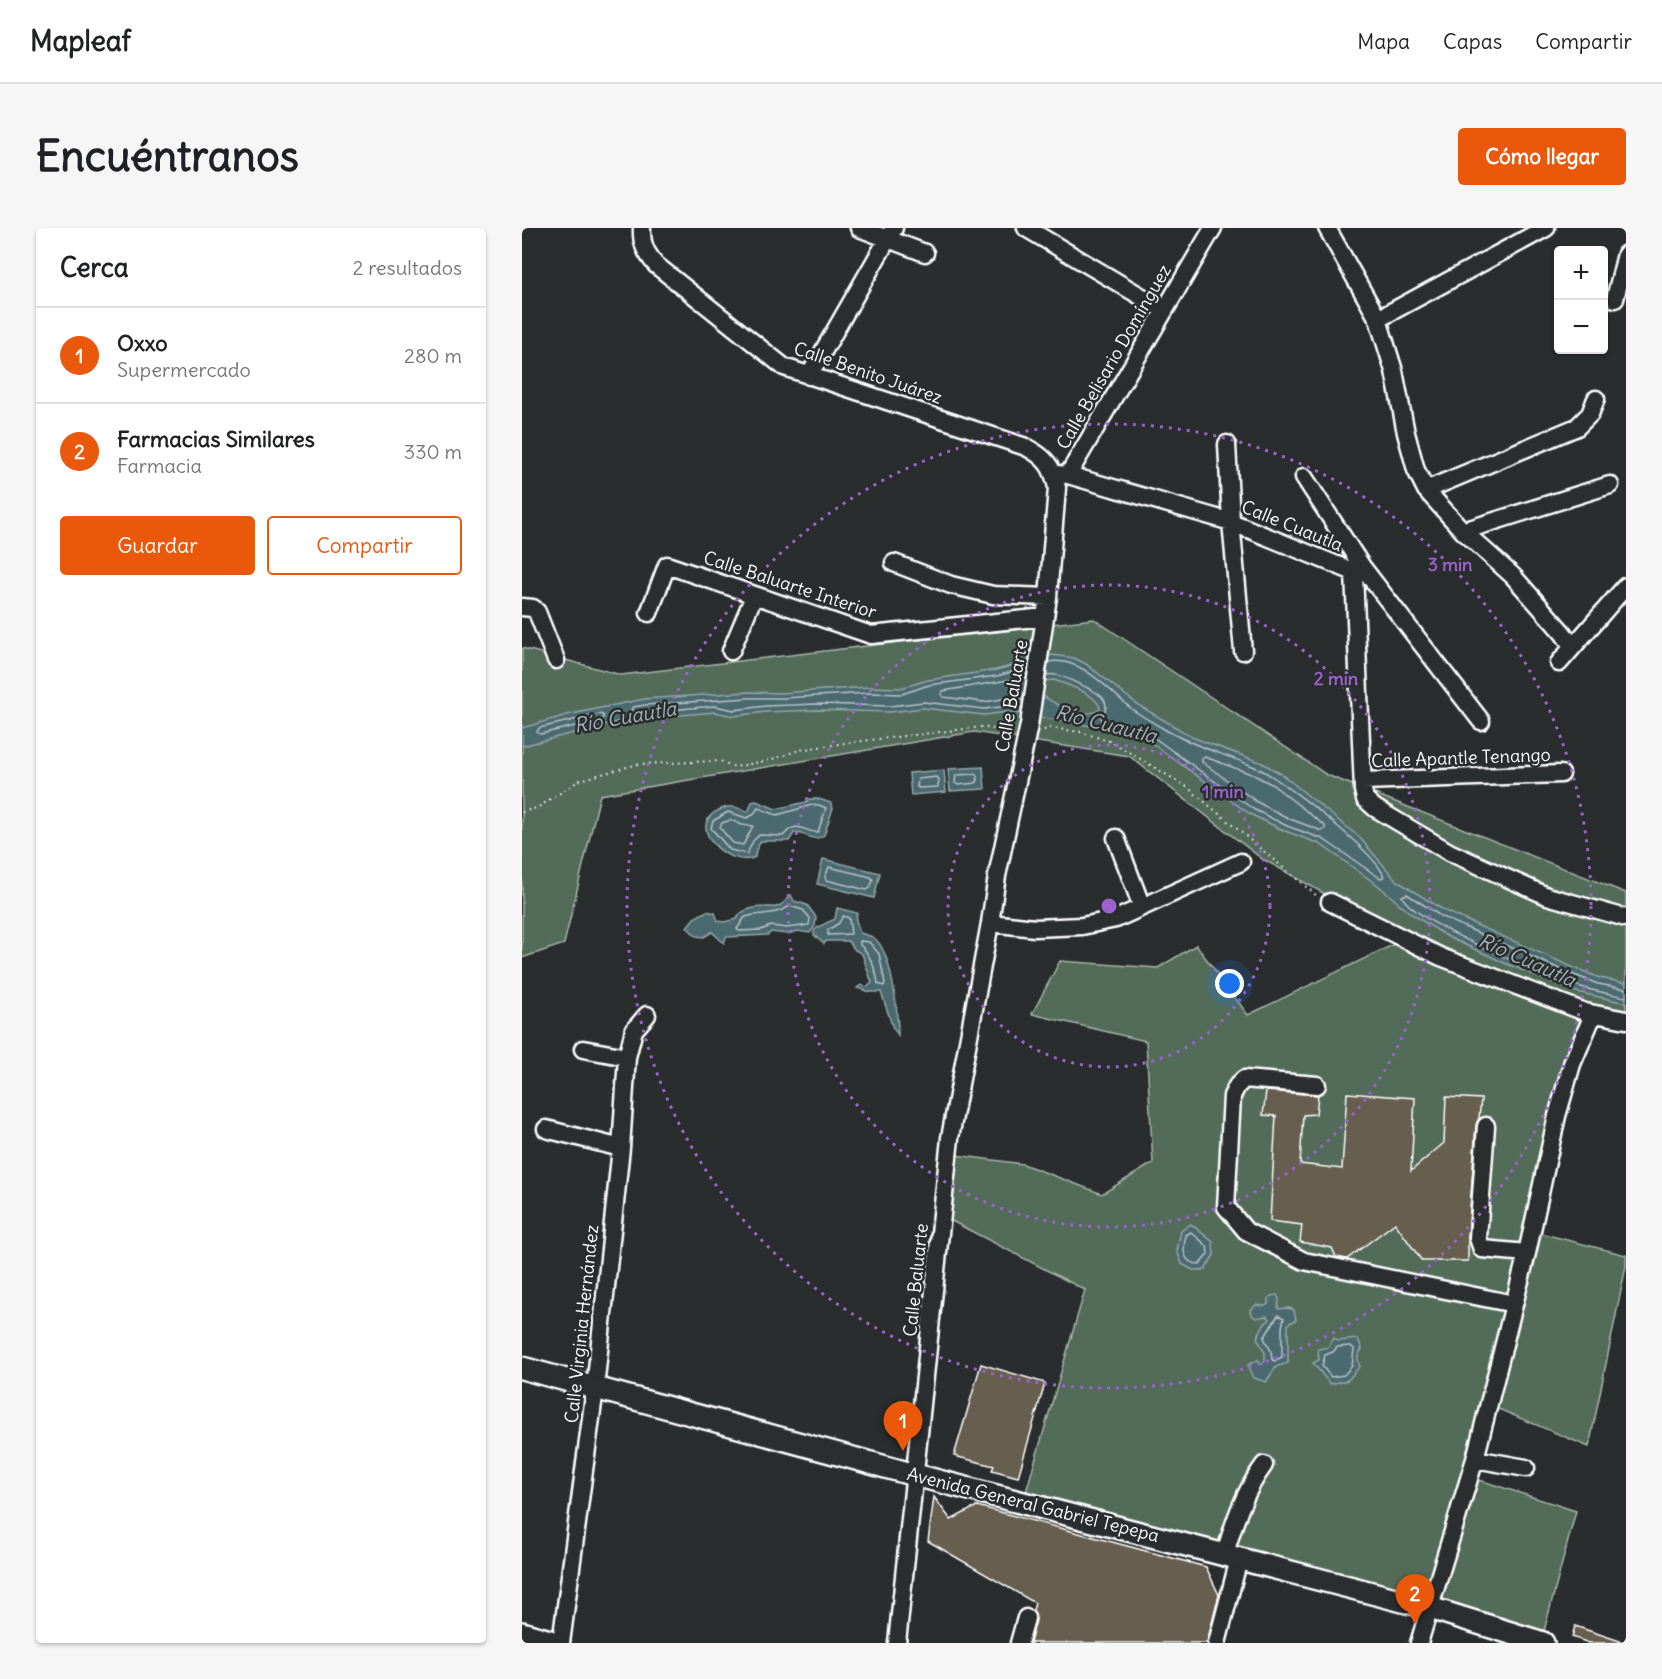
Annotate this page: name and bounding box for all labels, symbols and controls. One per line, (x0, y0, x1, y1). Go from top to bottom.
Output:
text: Mapleaf (30, 23, 131, 59)
text: Mapa (1357, 28, 1410, 55)
text: Capas (1443, 28, 1502, 55)
text: Compartir (1535, 28, 1632, 55)
button: Cómo llegar (1458, 128, 1626, 185)
text: Encuéntranos (36, 130, 299, 182)
map controls (1554, 246, 1608, 354)
button: + (1554, 246, 1608, 300)
text: Cerca (60, 251, 129, 284)
text: 2 resultados (353, 255, 462, 280)
street label: Calle Belisario Domínguez (1051, 260, 1176, 453)
button: − (1554, 300, 1608, 354)
text: Oxxo (117, 329, 168, 357)
street label: Calle Benito Juárez (791, 336, 946, 409)
text: 1 (76, 343, 83, 368)
text: 280 m (404, 343, 462, 368)
text: Supermercado (117, 357, 251, 382)
text: Farmacias Similares (117, 425, 315, 453)
text: 2 (74, 439, 85, 464)
text: 330 m (404, 439, 462, 464)
text: Farmacia (117, 453, 202, 478)
street label: Calle Cuautla (1238, 495, 1346, 556)
button: Guardar (60, 516, 255, 575)
button: Compartir (267, 516, 462, 575)
street label: Calle Baluarte Interior (701, 546, 880, 624)
text: 3 min (1428, 553, 1473, 576)
street label: Calle Baluarte (990, 638, 1033, 754)
text: 2 min (1314, 667, 1359, 690)
water label: Río Cuautla (572, 695, 679, 738)
water label: Río Cuautla (1053, 699, 1161, 749)
street label: Calle Apantle Tenango (1371, 743, 1551, 772)
text: 1 min (1202, 780, 1244, 803)
centre of rings (1099, 896, 1119, 916)
water label: Río Cuautla (1475, 927, 1581, 993)
your location (1215, 969, 1244, 998)
street label: Calle Baluarte (898, 1222, 933, 1338)
street label: Calle Virginia Hernández (560, 1223, 603, 1424)
pin: 1 (884, 1402, 922, 1451)
street label: Avenida General Gabriel Tepepa (905, 1462, 1162, 1547)
pin: 2 (1396, 1574, 1434, 1624)

